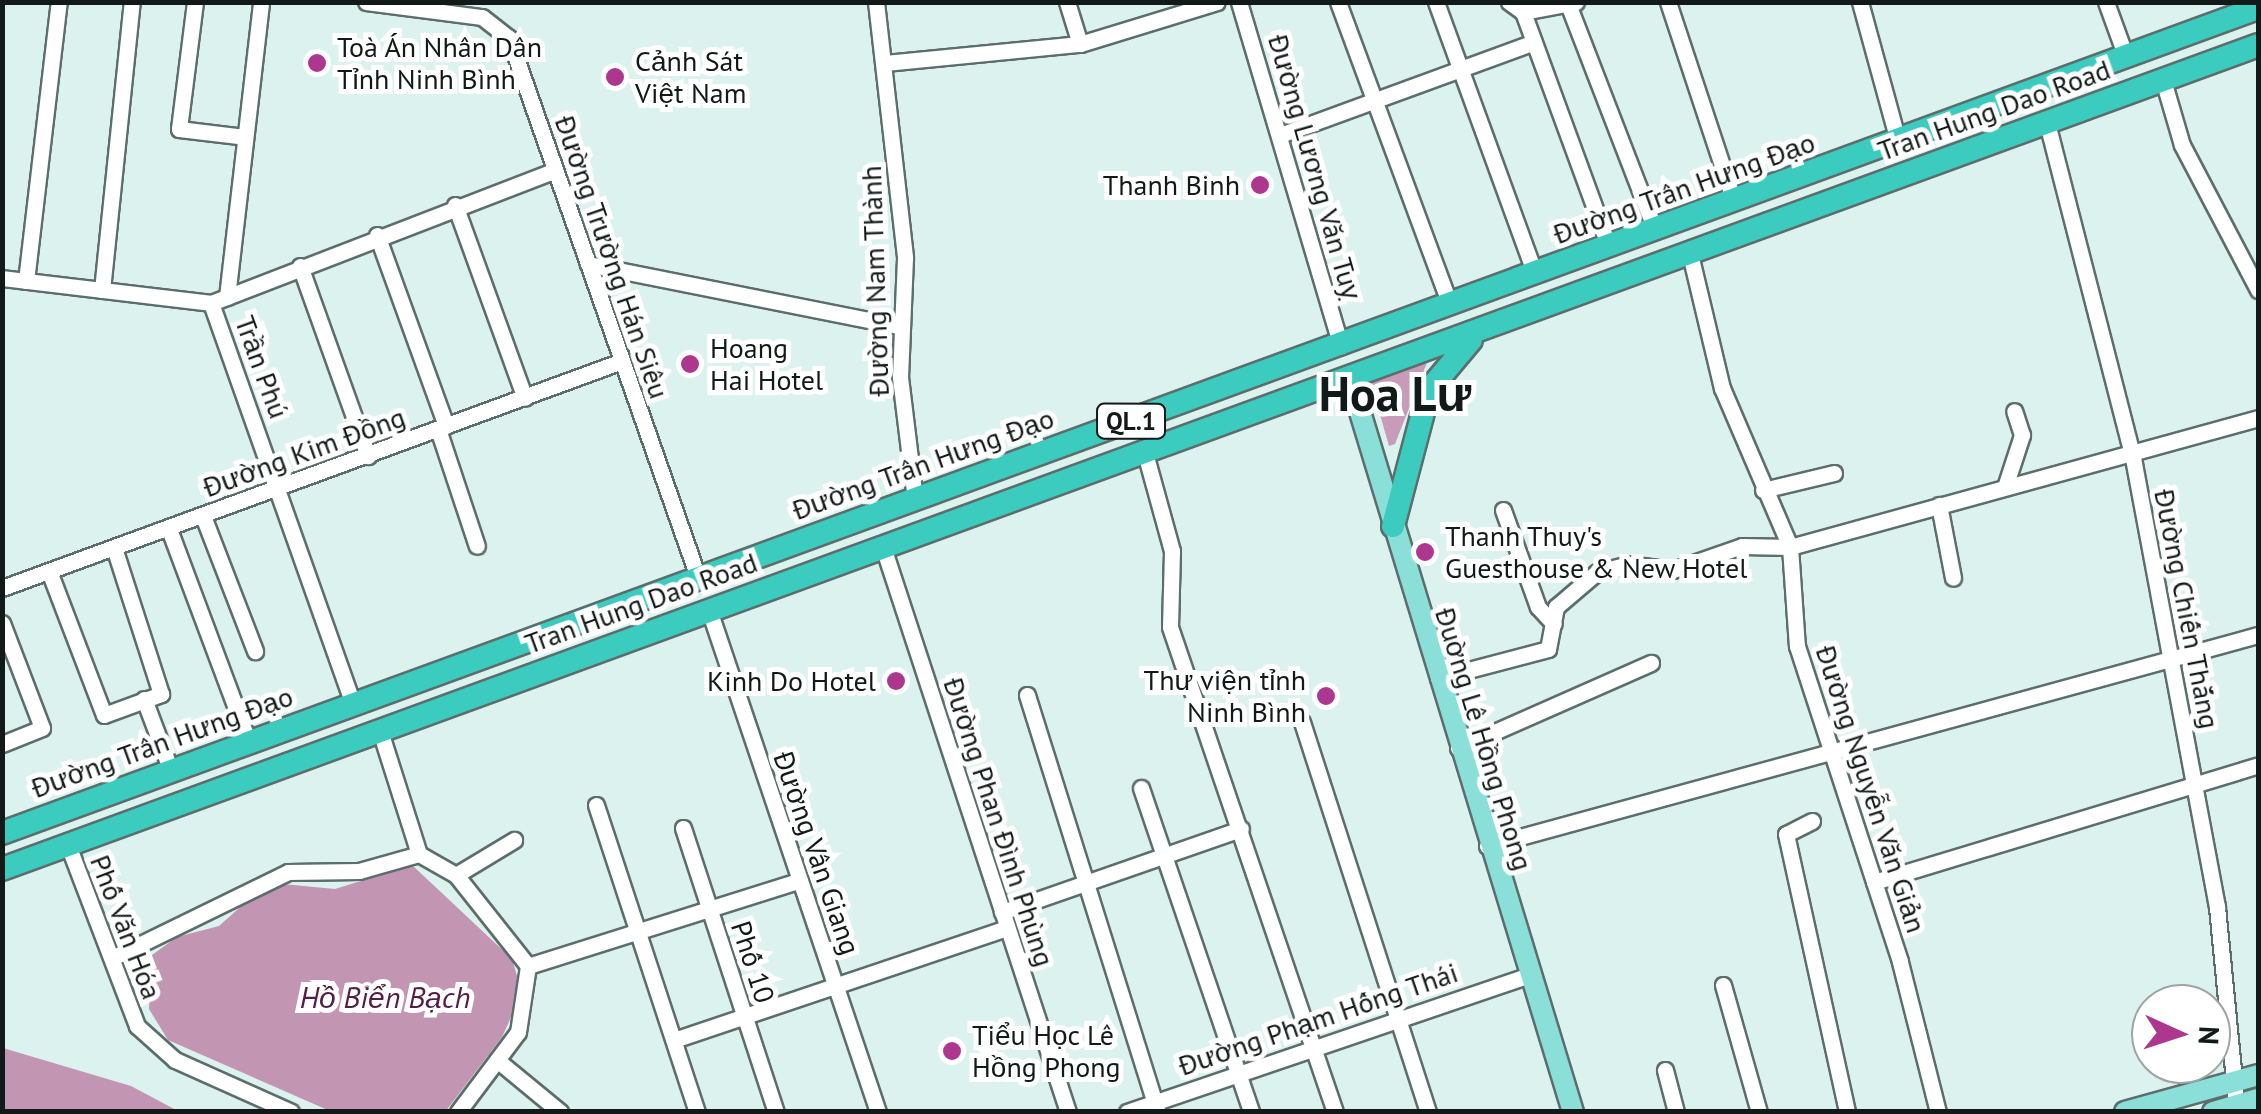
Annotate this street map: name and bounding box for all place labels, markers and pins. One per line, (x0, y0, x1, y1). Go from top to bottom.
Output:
place label: Toà Án Nhân Dân Tỉnh Ninh Bình (337, 30, 543, 96)
place label: Cảnh Sát Việt Nam (635, 44, 746, 110)
marker: Toà Án Nhân Dân Tỉnh Ninh Bình (306, 52, 328, 74)
marker: Cảnh Sát Việt Nam (604, 66, 626, 88)
place label: Thanh Binh (1103, 168, 1240, 202)
marker: Thanh Binh (1249, 174, 1271, 196)
place label: Hoang Hai Hotel (710, 331, 823, 397)
marker: Hoang Hai Hotel (679, 353, 701, 375)
place label: Thanh Thuy's Guesthouse & New Hotel (1445, 519, 1748, 585)
marker: Thanh Thuy's Guesthouse & New Hotel (1414, 541, 1436, 563)
place label: Thư viện tỉnh Ninh Bình (1143, 663, 1306, 729)
place label: Kinh Do Hotel (707, 664, 876, 698)
marker: Kinh Do Hotel (885, 670, 907, 692)
marker: Thư viện tỉnh Ninh Bình (1315, 685, 1337, 707)
place label: Tiểu Học Lê Hồng Phong (972, 1018, 1121, 1084)
marker: Tiểu Học Lê Hồng Phong (941, 1040, 963, 1062)

